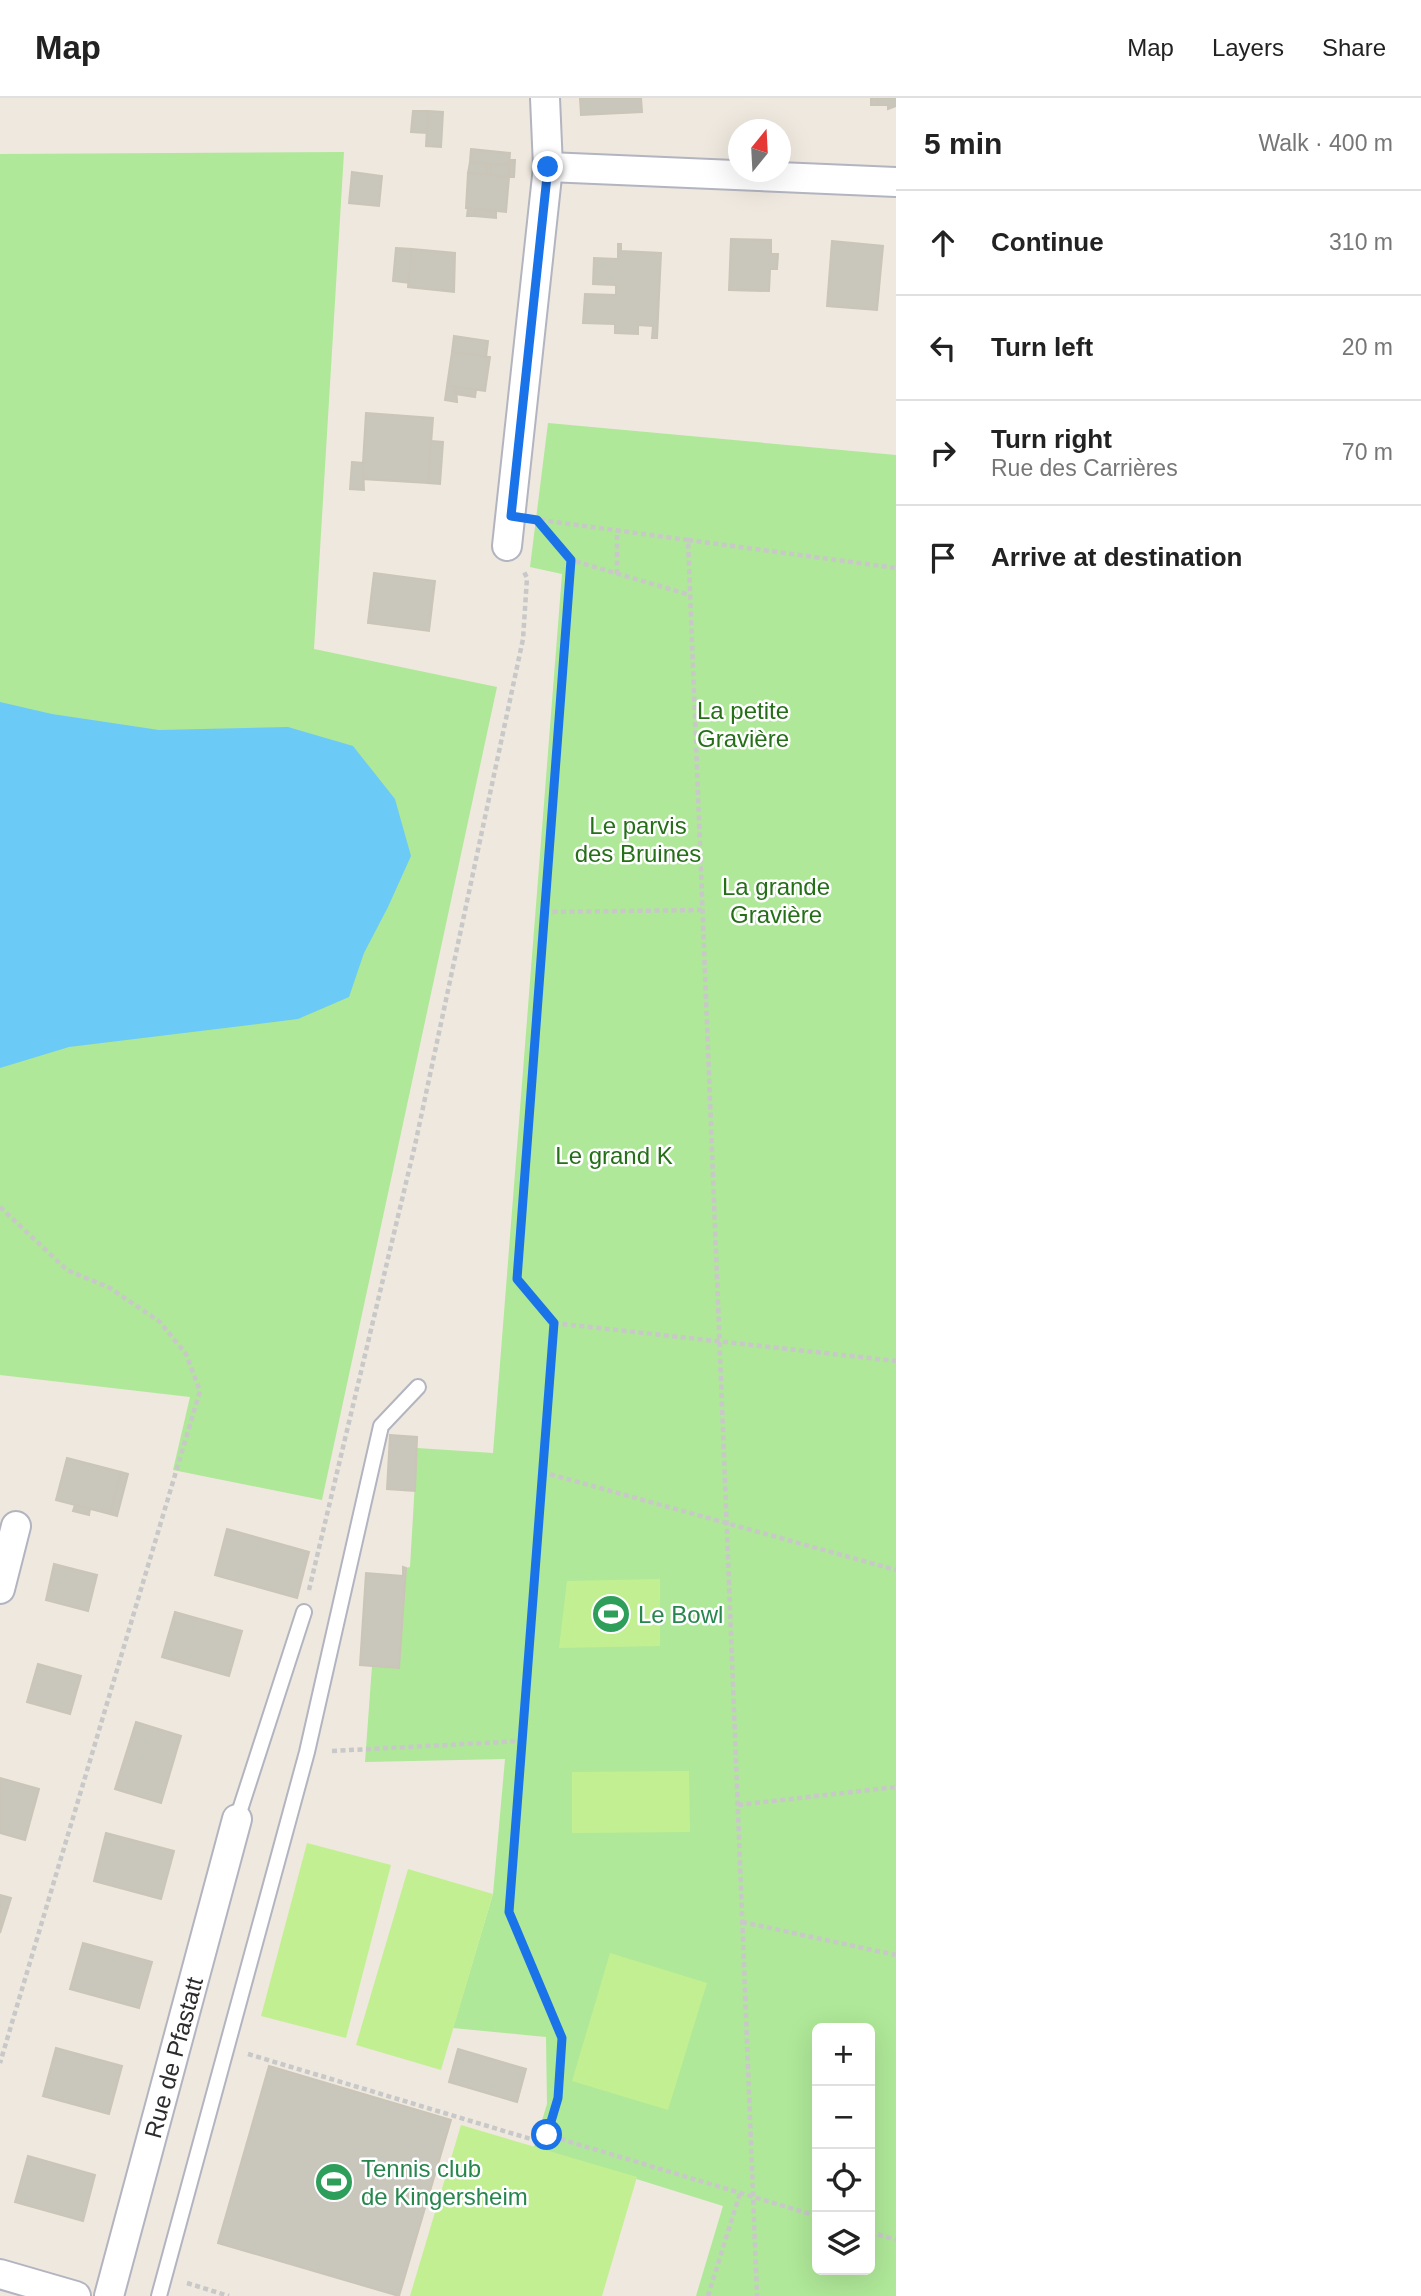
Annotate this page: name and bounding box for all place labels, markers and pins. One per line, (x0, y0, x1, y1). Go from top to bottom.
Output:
sports icon: Le Bowl (590, 1593, 632, 1635)
place label: Le Bowl (638, 1601, 723, 1628)
place label: Tennis club de Kingersheim (361, 2155, 528, 2210)
sports icon: Tennis club de Kingersheim (313, 2161, 355, 2203)

